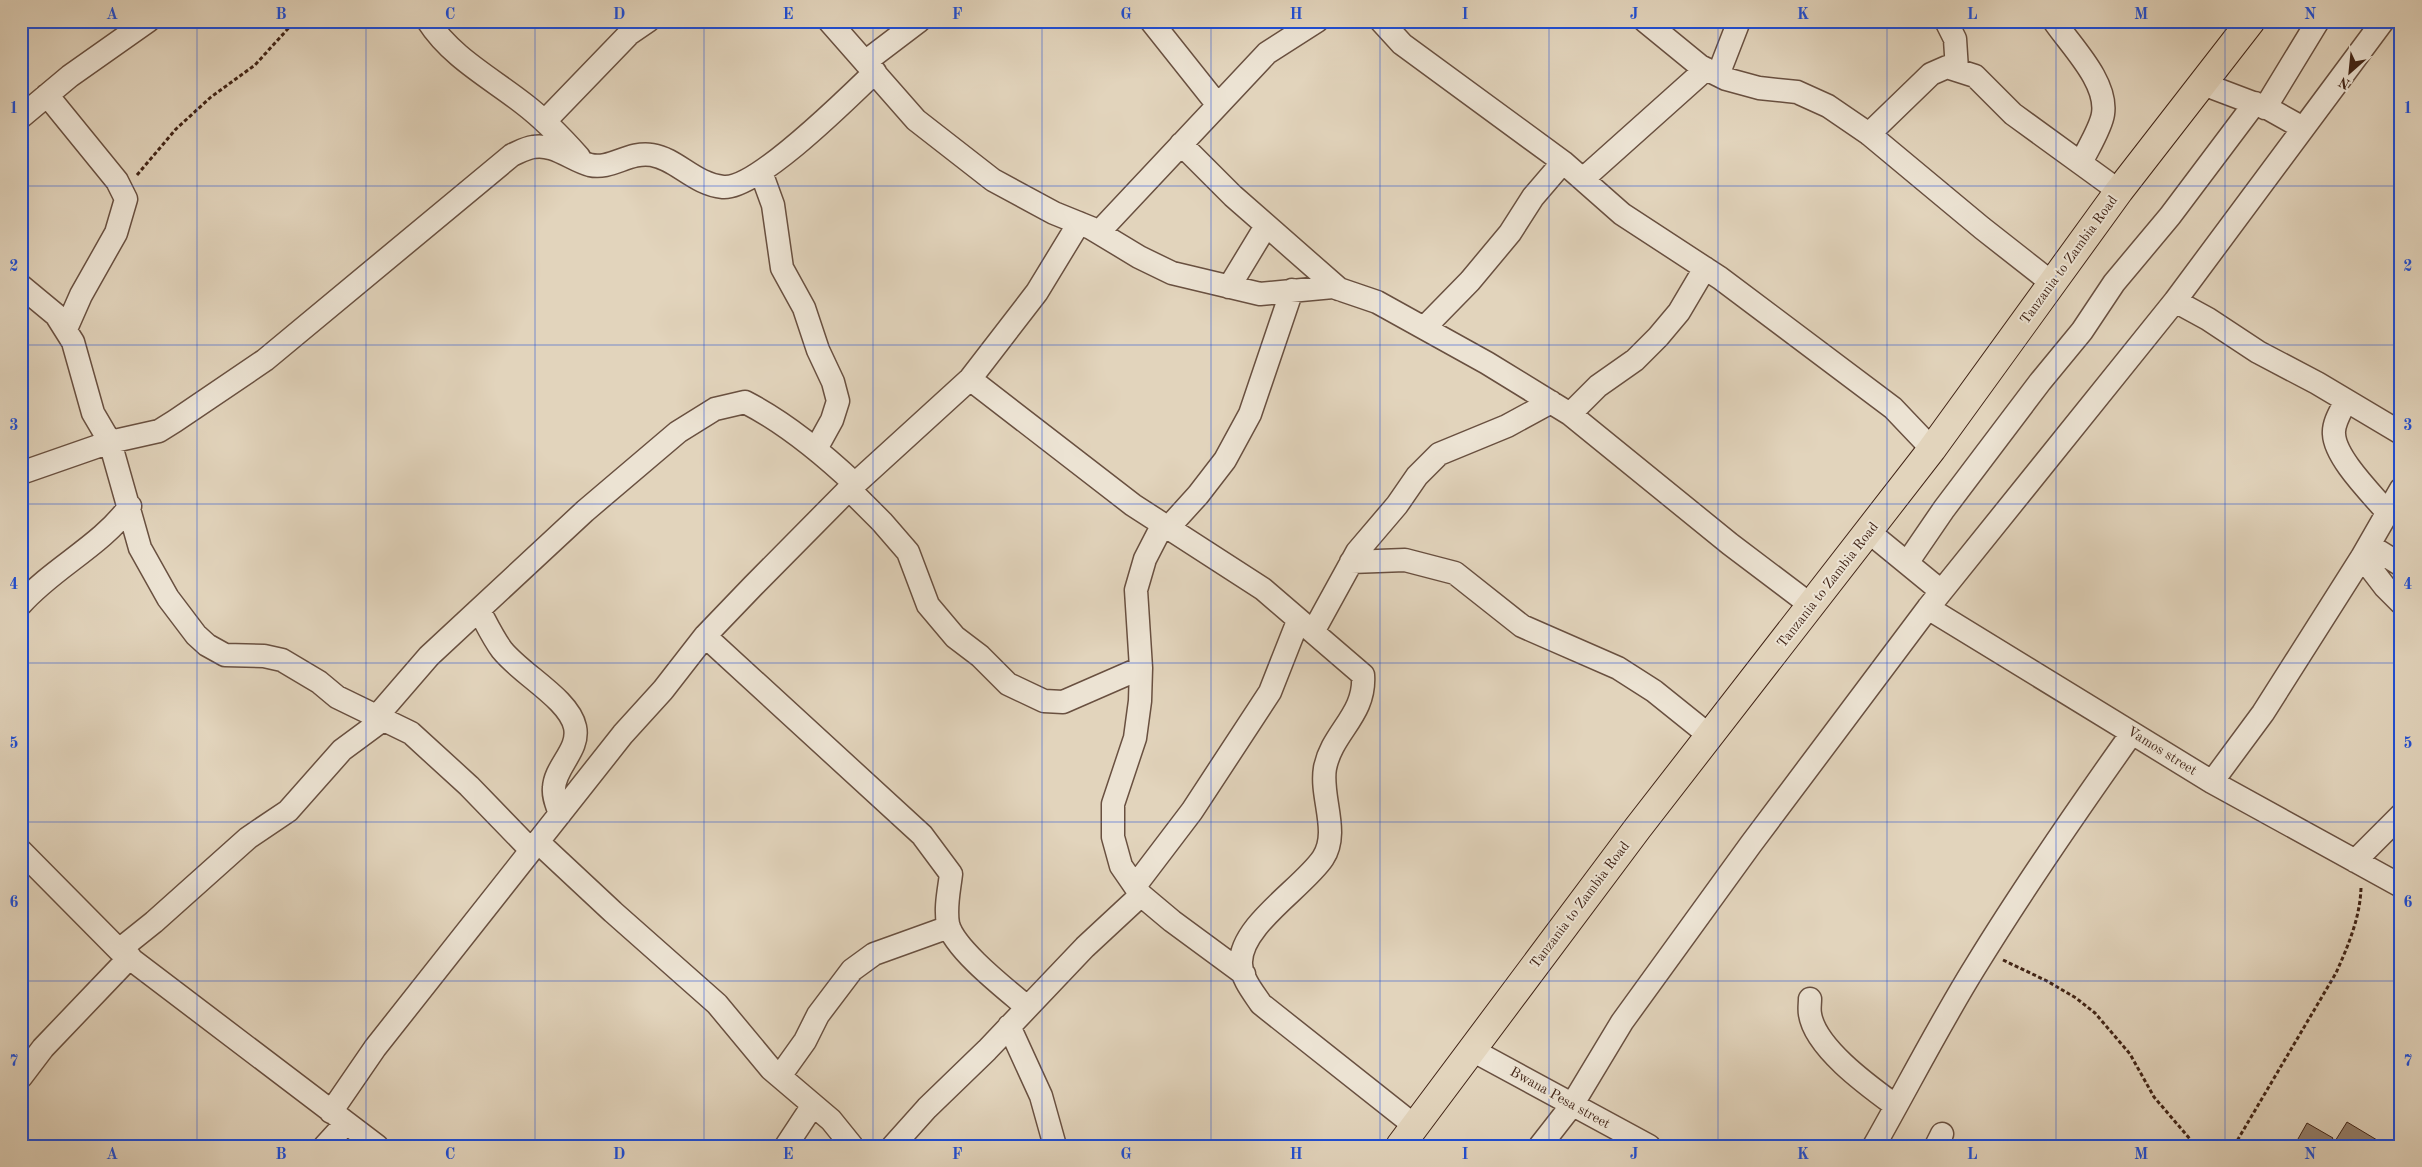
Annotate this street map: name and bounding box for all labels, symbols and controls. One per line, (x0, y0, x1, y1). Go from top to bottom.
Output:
text: A (106, 7, 118, 23)
text: B (275, 7, 287, 23)
text: C (445, 7, 455, 23)
text: D (613, 7, 625, 23)
text: E (782, 7, 794, 23)
text: F (952, 7, 963, 23)
text: G (1120, 7, 1132, 23)
text: H (1289, 7, 1303, 23)
text: I (1461, 7, 1469, 23)
text: J (1630, 7, 1639, 23)
text: K (1797, 7, 1809, 23)
text: L (1967, 7, 1978, 23)
text: M (2134, 7, 2148, 23)
text: N (2304, 7, 2317, 23)
north arrow (2324, 48, 2374, 98)
text: N (2336, 74, 2352, 91)
text: 1 (9, 101, 19, 117)
text: 1 (2403, 101, 2413, 117)
street label: Tanzania to Zambia Road (2018, 193, 2120, 327)
text: 2 (9, 259, 19, 275)
text: 2 (2403, 259, 2413, 275)
text: 3 (9, 418, 19, 434)
text: 3 (2403, 418, 2413, 434)
street label: Tanzania to Zambia Road (1775, 520, 1881, 650)
text: 4 (9, 577, 19, 593)
text: 4 (2403, 577, 2413, 593)
street label: Vamos street (2125, 724, 2199, 778)
text: 5 (9, 736, 19, 752)
text: 5 (2403, 736, 2413, 752)
street label: Tanzania to Zambia Road (1528, 839, 1632, 971)
text: 6 (9, 895, 19, 911)
text: 6 (2403, 895, 2413, 911)
text: 7 (9, 1054, 19, 1070)
text: 7 (2403, 1054, 2413, 1070)
street label: Bwana Pesa street (1508, 1065, 1612, 1131)
text: A (106, 1147, 118, 1163)
text: B (275, 1147, 287, 1163)
text: C (445, 1147, 455, 1163)
text: D (613, 1147, 625, 1163)
text: E (782, 1147, 794, 1163)
text: F (952, 1147, 963, 1163)
text: G (1120, 1147, 1132, 1163)
text: H (1289, 1147, 1303, 1163)
text: I (1461, 1147, 1469, 1163)
text: J (1630, 1147, 1639, 1163)
text: K (1797, 1147, 1809, 1163)
text: L (1967, 1147, 1978, 1163)
text: M (2134, 1147, 2148, 1163)
text: N (2304, 1147, 2317, 1163)

